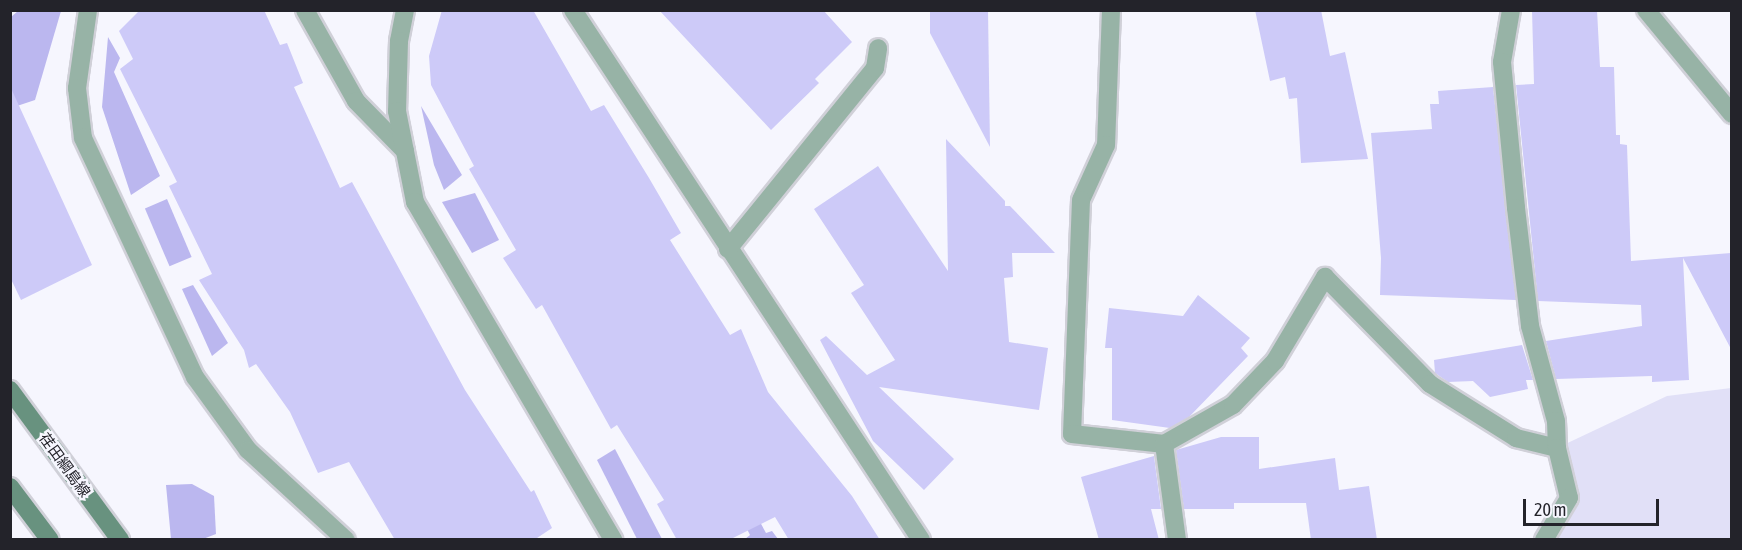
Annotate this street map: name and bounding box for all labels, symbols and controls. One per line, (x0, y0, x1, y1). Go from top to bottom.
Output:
street label: 荏田綱島線 (36, 429, 94, 501)
scale bar (1526, 487, 1662, 525)
text: 20 m (1534, 499, 1566, 520)

